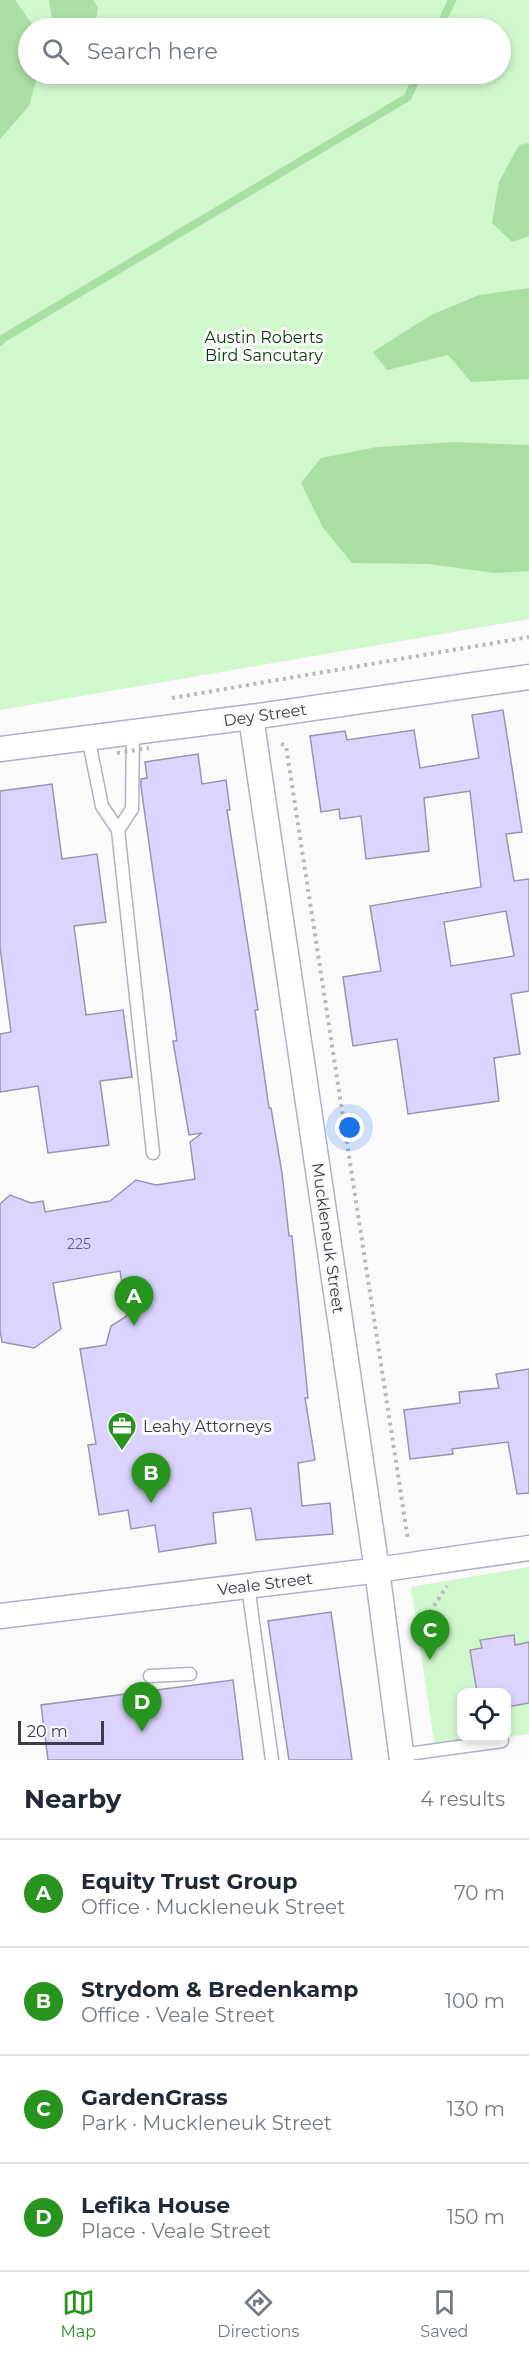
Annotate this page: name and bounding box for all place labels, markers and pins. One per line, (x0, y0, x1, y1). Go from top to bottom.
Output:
pin: A (114, 1276, 154, 1326)
office icon: Leahy Attorneys (106, 1410, 138, 1452)
place label: Leahy Attorneys (143, 1417, 272, 1436)
pin: B (132, 1454, 170, 1503)
pin: C (410, 1610, 450, 1660)
pin: D (122, 1682, 162, 1732)

